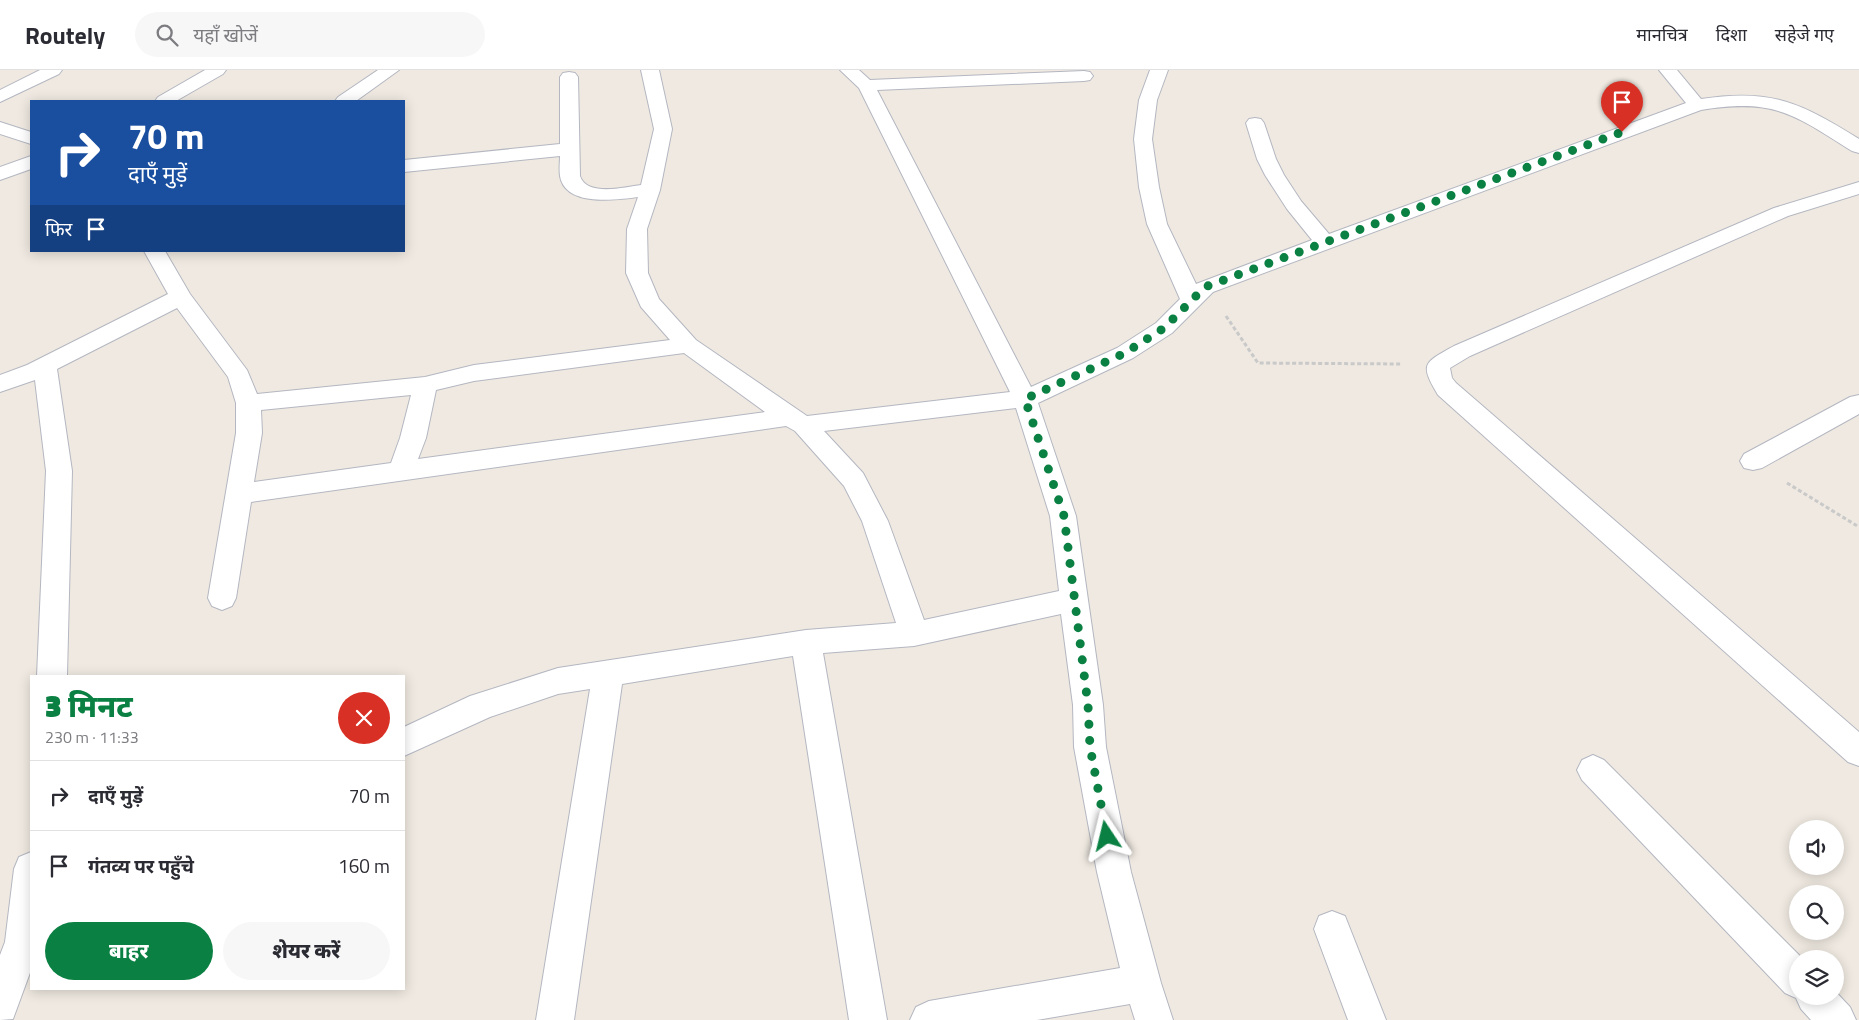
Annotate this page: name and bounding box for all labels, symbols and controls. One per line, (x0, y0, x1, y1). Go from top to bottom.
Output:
search box (135, 12, 485, 57)
text: Routely (25, 17, 105, 53)
text: यहाँ खोजें (193, 20, 258, 49)
icon: search (153, 21, 181, 49)
text: मानचित्र (1636, 21, 1688, 48)
text: दिशा (1716, 21, 1747, 48)
text: सहेजे गए (1775, 21, 1834, 48)
pin (1601, 81, 1643, 132)
icon: arrive (1608, 88, 1636, 116)
text: 70 m (128, 109, 204, 163)
icon: right (45, 120, 110, 185)
text: दाएँ मुड़ें (128, 157, 187, 191)
text: फिर (45, 214, 72, 243)
icon: arrive (82, 215, 110, 243)
text: 3 मिनट (45, 683, 133, 729)
button: close (338, 692, 390, 744)
text: 230 m · 11:33 (45, 725, 139, 749)
text: दाएँ मुड़ें (88, 781, 143, 810)
text: 70 m (349, 781, 390, 810)
icon: right (45, 782, 73, 810)
position arrow (1080, 809, 1132, 861)
map controls (1789, 820, 1844, 1005)
button: sound (1789, 820, 1844, 875)
text: गंतव्य पर पहुँचे (88, 851, 194, 880)
text: 160 m (338, 851, 390, 880)
icon: arrive (45, 852, 73, 880)
button: search (1789, 885, 1844, 940)
button: बाहर (45, 922, 213, 980)
button: शेयर करें (223, 922, 390, 980)
button: layers (1789, 950, 1844, 1005)

